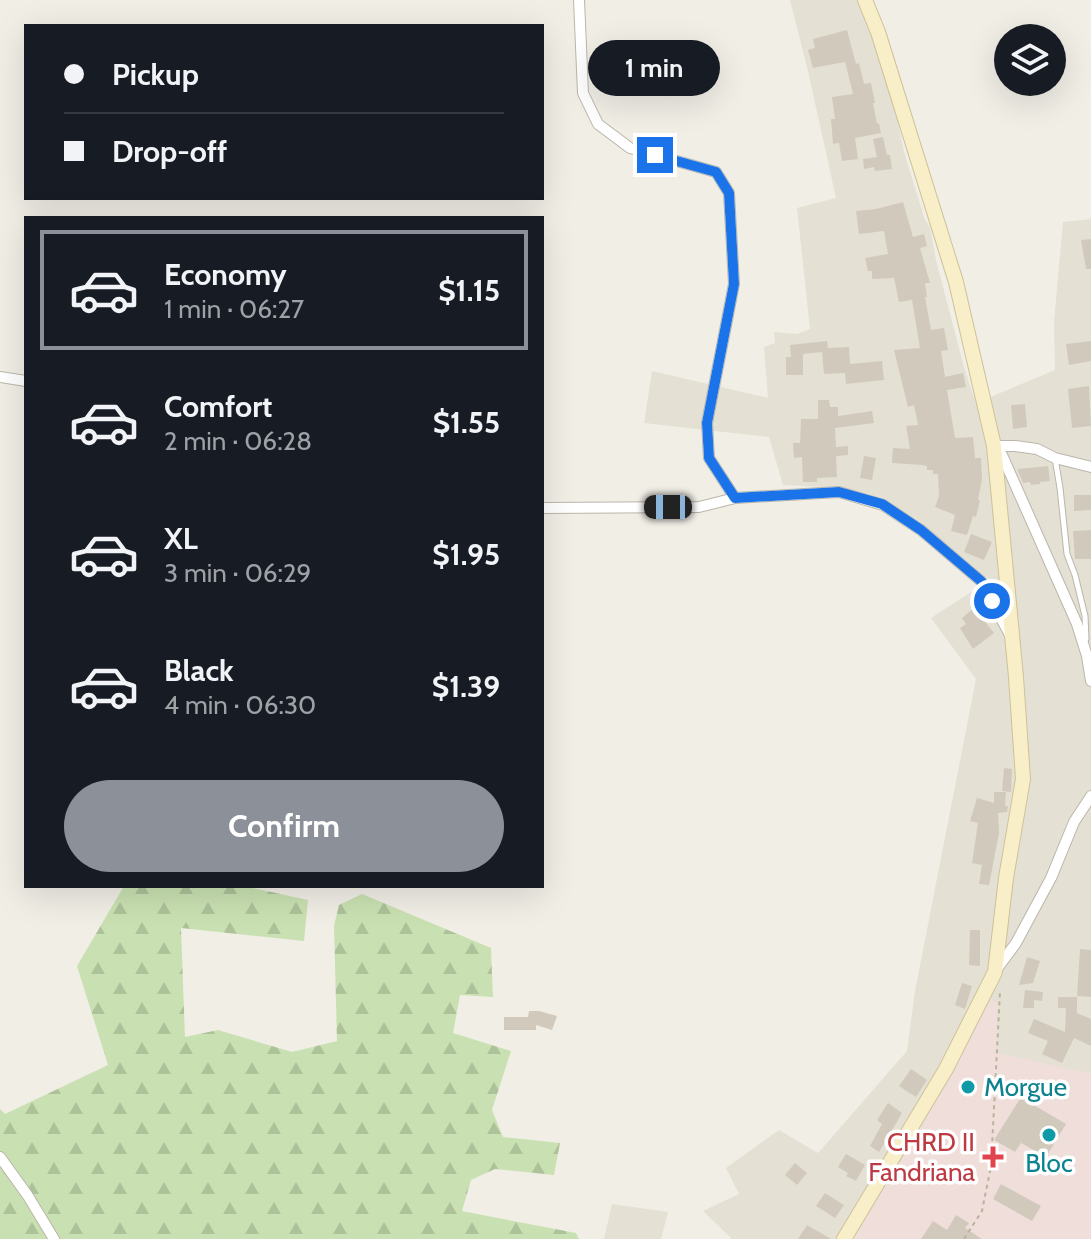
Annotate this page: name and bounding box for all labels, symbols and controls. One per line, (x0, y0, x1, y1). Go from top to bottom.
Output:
map controls (994, 24, 1066, 96)
button: layers (994, 24, 1066, 96)
callout: 1 min (589, 39, 721, 95)
text: 1 min (625, 52, 683, 84)
text: Pickup (112, 56, 199, 93)
text: Drop-off (112, 133, 227, 170)
route end (637, 137, 673, 173)
icon: car (68, 254, 140, 326)
text: Economy (164, 256, 287, 293)
text: $1.15 (438, 272, 500, 309)
text: 1 min · 06:27 (164, 293, 304, 325)
icon: car (68, 386, 140, 458)
text: Comfort (164, 388, 272, 425)
text: $1.55 (433, 404, 500, 441)
text: 2 min · 06:28 (164, 425, 312, 457)
car (644, 495, 692, 519)
icon: car (68, 518, 140, 590)
text: XL (164, 520, 198, 557)
text: $1.95 (432, 536, 500, 573)
text: 3 min · 06:29 (164, 557, 311, 589)
route start (974, 583, 1010, 619)
icon: car (68, 650, 140, 722)
text: Black (164, 652, 234, 689)
text: $1.39 (432, 668, 500, 705)
text: 4 min · 06:30 (164, 689, 316, 721)
button: Confirm (64, 780, 504, 872)
place label: Morgue (984, 1071, 1067, 1103)
marker: Morgue (959, 1078, 977, 1096)
place label: CHRD II Fandriana (868, 1126, 976, 1188)
marker: Bloc (1040, 1126, 1058, 1144)
marker: CHRD II Fandriana (982, 1146, 1004, 1168)
place label: Bloc (1025, 1147, 1073, 1179)

